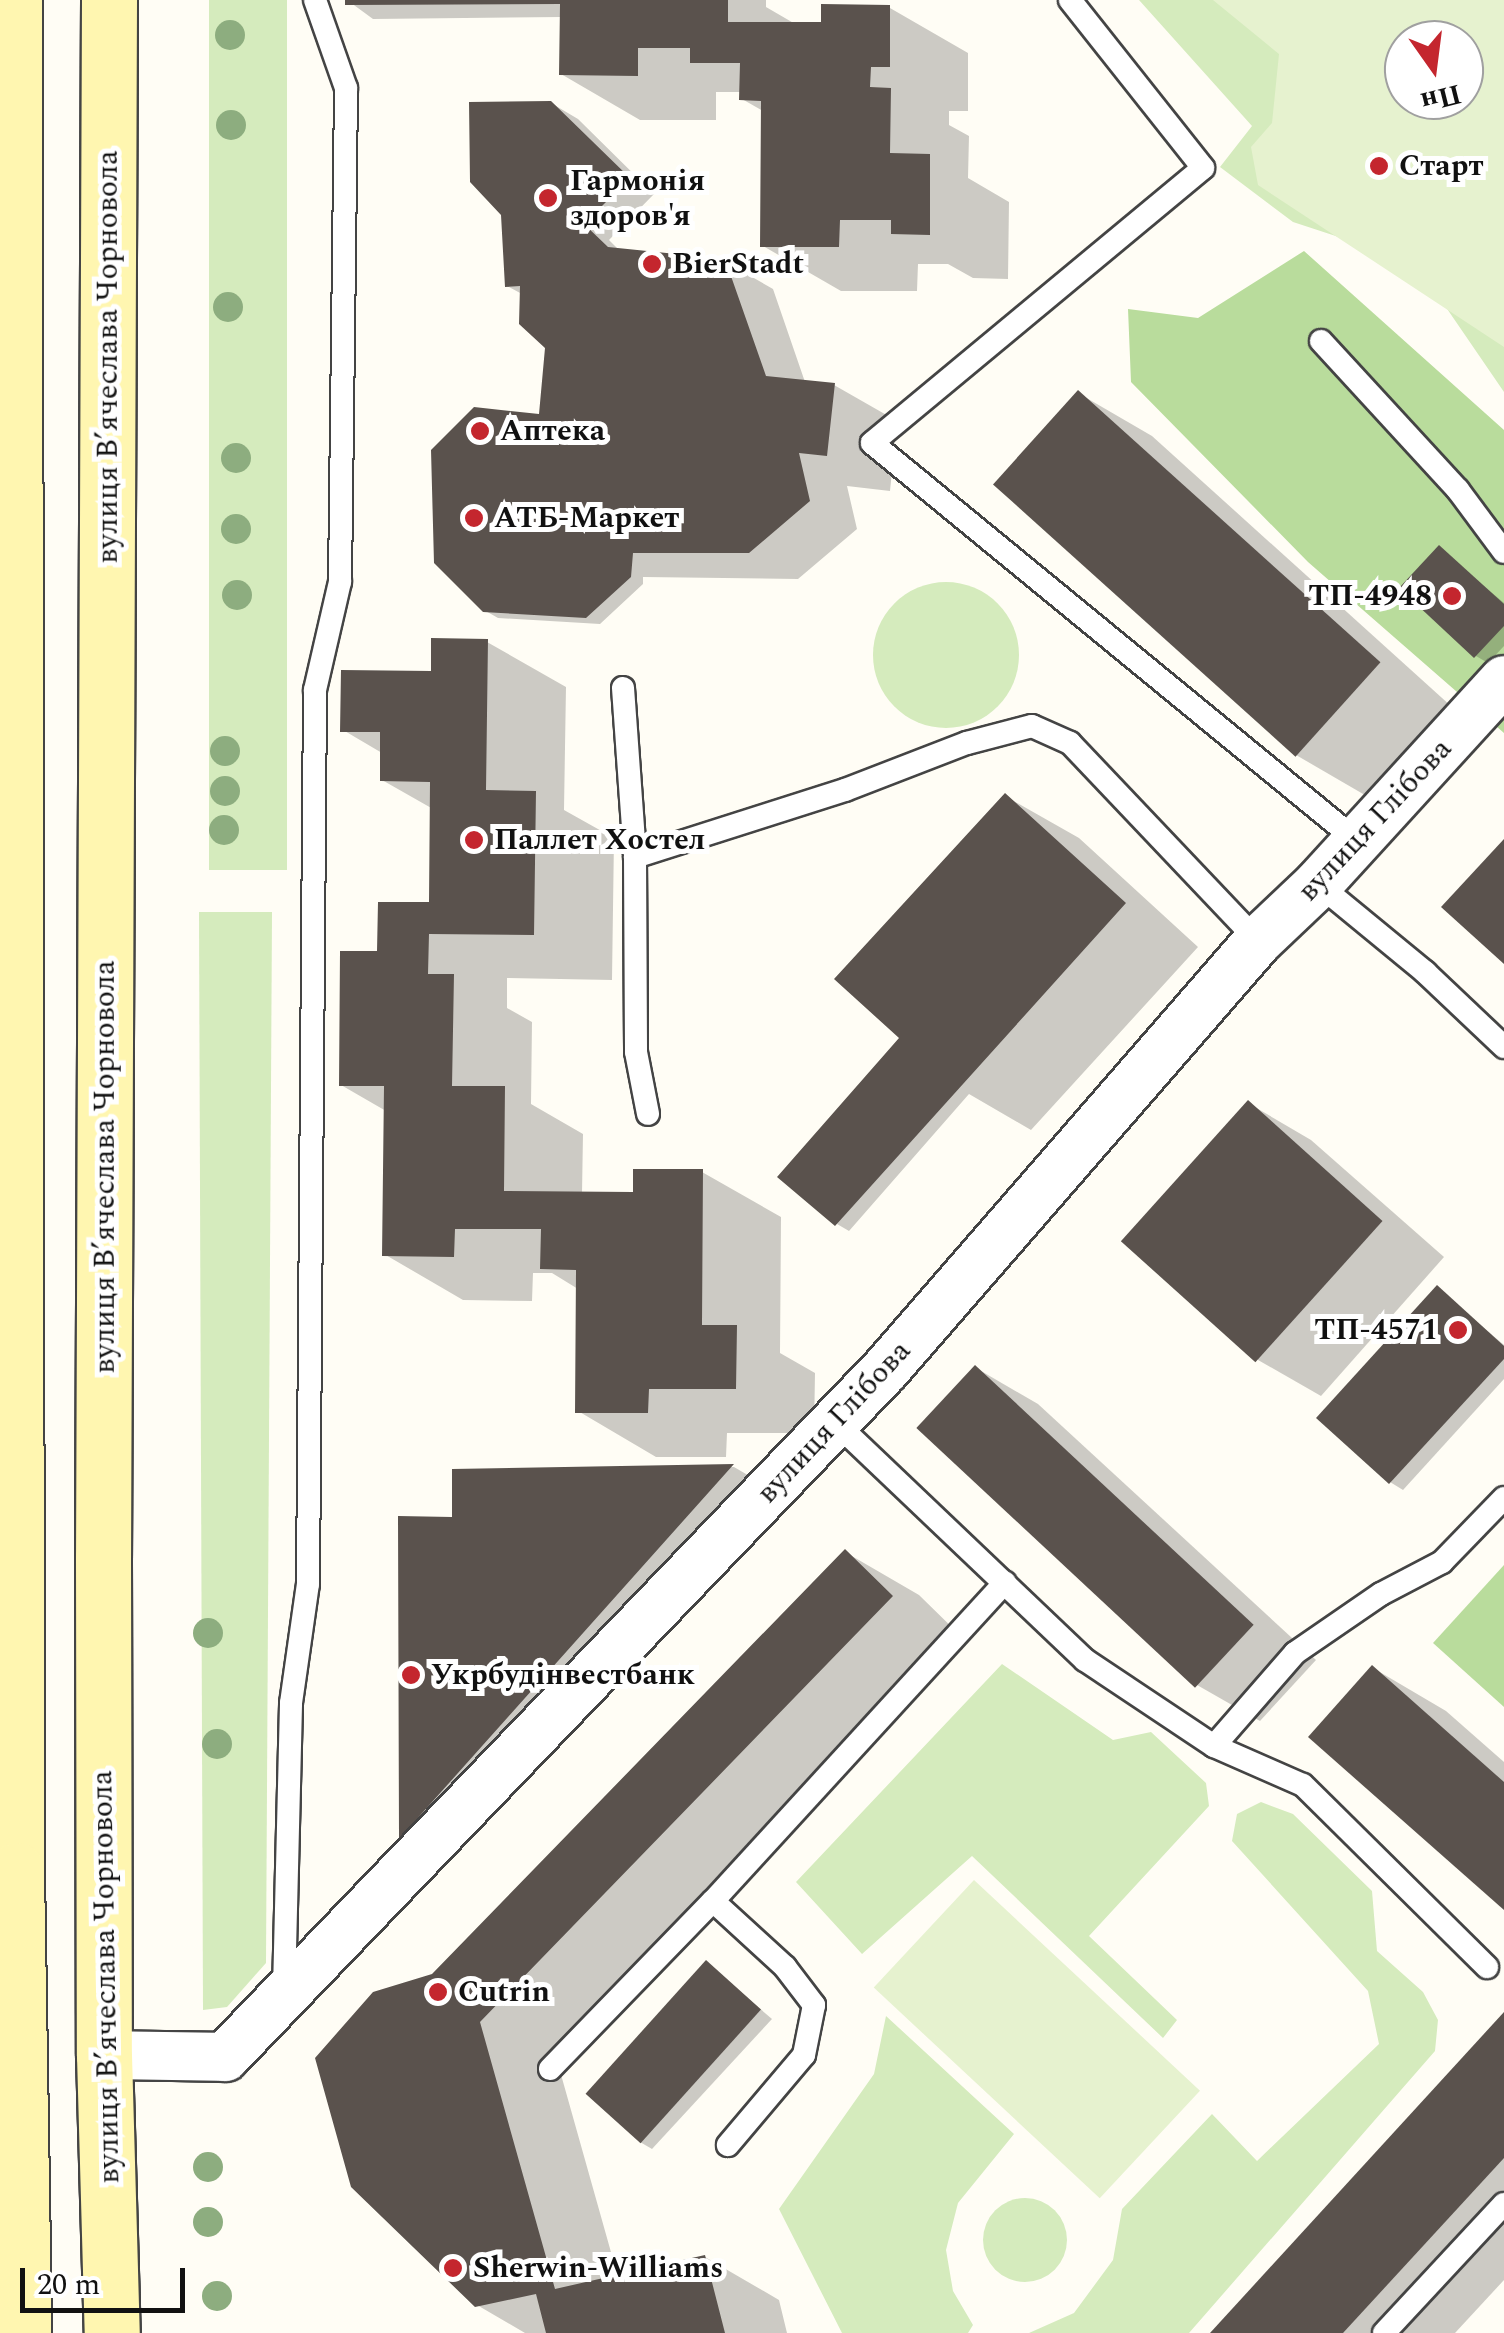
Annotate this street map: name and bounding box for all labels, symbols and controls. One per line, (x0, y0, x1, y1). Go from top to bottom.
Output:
north arrow (1384, 20, 1484, 120)
text: Пн (1416, 72, 1466, 123)
place label: Старт (1399, 148, 1484, 184)
street label: вулиця Вʼячеслава Чорновола (90, 150, 126, 564)
marker: Старт (1368, 155, 1390, 177)
place label: Гармонія здоров'я (570, 163, 705, 234)
marker: Гармонія здоров'я (535, 185, 561, 211)
place label: BierStadt (672, 246, 804, 282)
marker: BierStadt (641, 253, 663, 275)
place label: Аптека (500, 413, 605, 449)
marker: Аптека (469, 420, 491, 442)
place label: АТБ-Маркет (494, 500, 679, 536)
marker: АТБ-Маркет (463, 507, 485, 529)
place label: ТП-4948 (1308, 578, 1432, 614)
marker: ТП-4948 (1441, 585, 1463, 607)
street label: вулиця Глібова (1290, 731, 1460, 909)
place label: Паллет Хостел (494, 822, 705, 858)
marker: Паллет Хостел (463, 829, 485, 851)
street label: вулиця Вʼячеслава Чорновола (87, 960, 123, 1374)
place label: ТП-4571 (1314, 1312, 1438, 1348)
marker: ТП-4571 (1447, 1319, 1469, 1341)
street label: вулиця Глібова (749, 1333, 919, 1511)
place label: Укрбудінвестбанк (431, 1657, 695, 1693)
marker: Укрбудінвестбанк (400, 1664, 422, 1686)
street label: вулиця Вʼячеслава Чорновола (84, 1770, 128, 2184)
place label: Cutrin (458, 1974, 550, 2010)
marker: Cutrin (427, 1981, 449, 2003)
scale bar (25, 2248, 190, 2310)
place label: Sherwin-Williams (473, 2250, 723, 2286)
marker: Sherwin-Williams (442, 2257, 464, 2279)
text: 20 m (37, 2262, 100, 2308)

